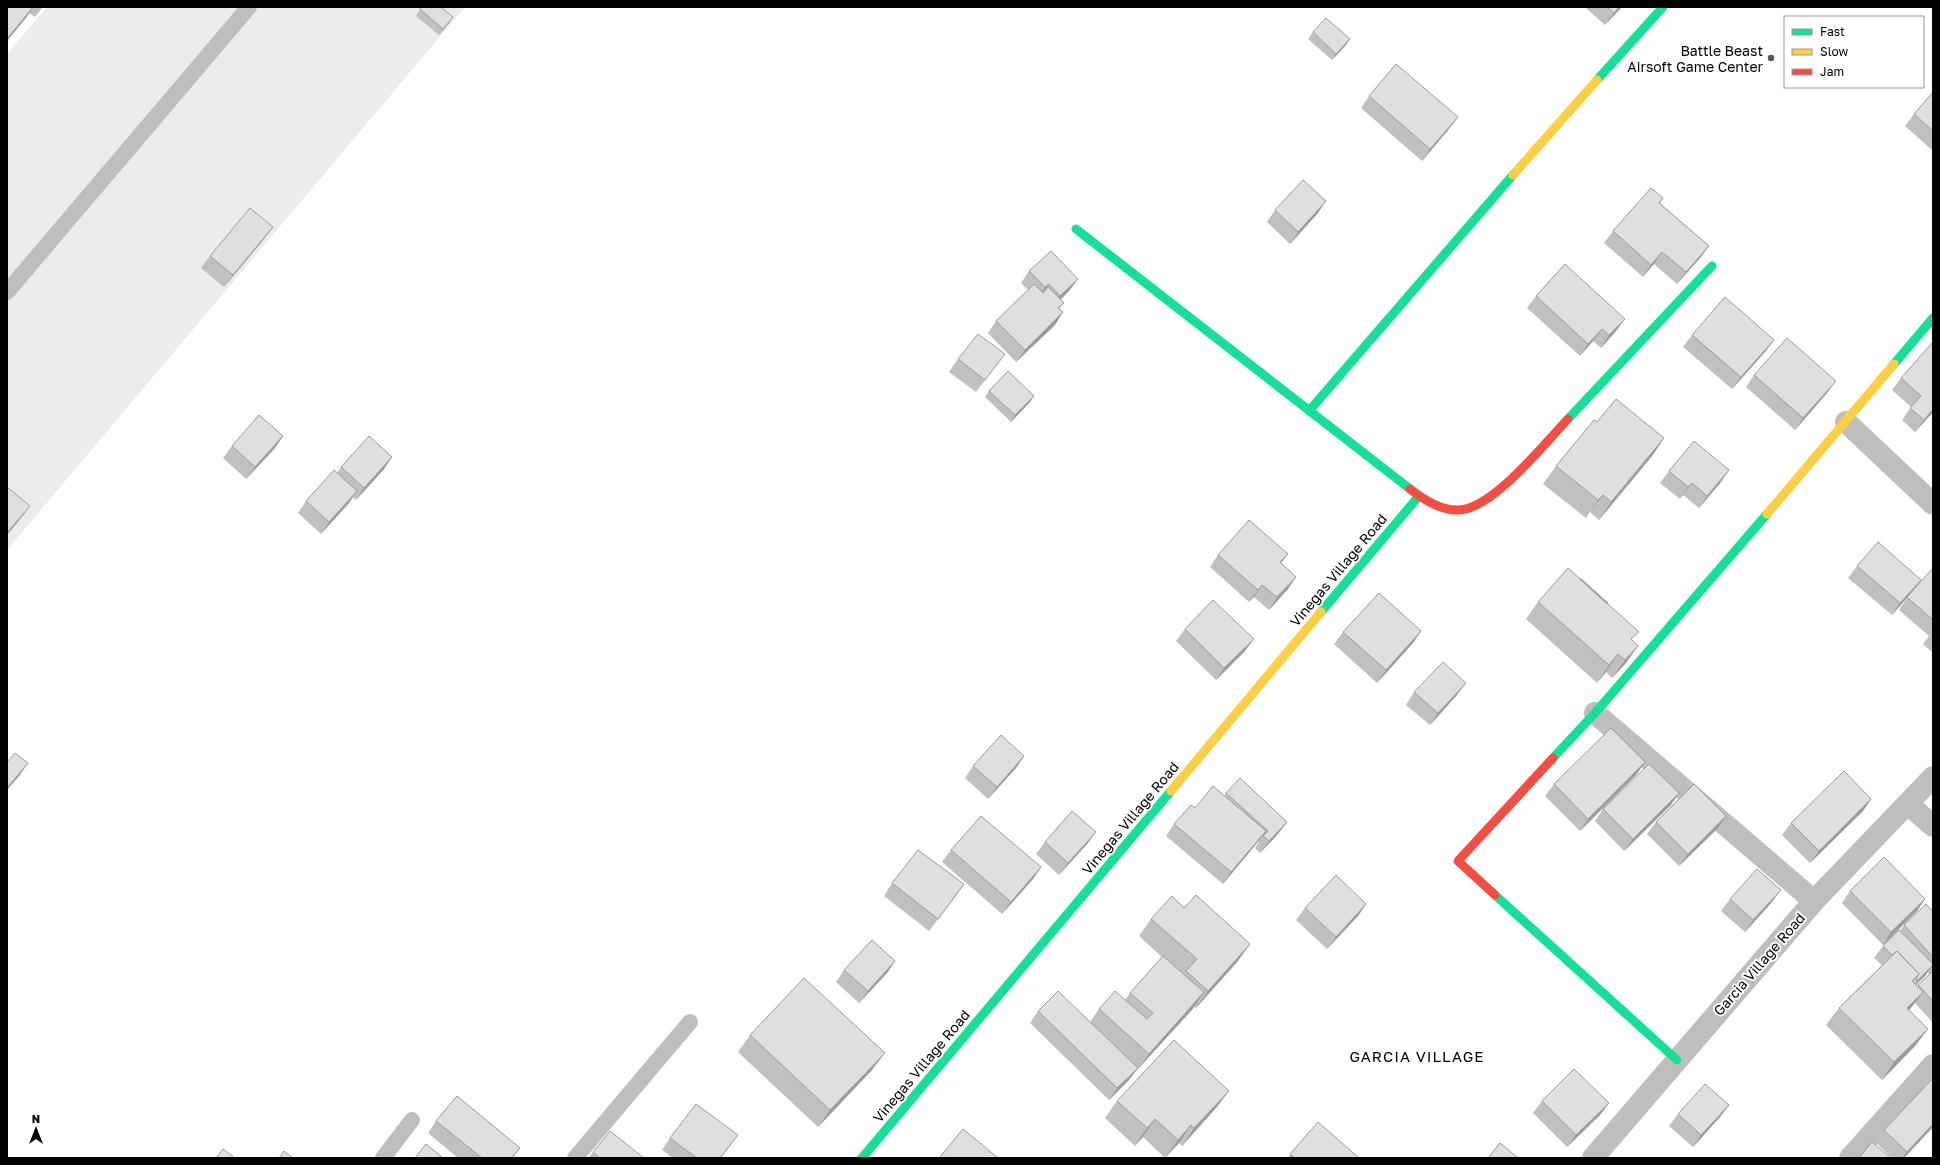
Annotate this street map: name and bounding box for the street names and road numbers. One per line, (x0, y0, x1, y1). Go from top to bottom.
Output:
street label: Vinegas Village Road (1286, 510, 1390, 630)
street label: Vinegas Village Road (1078, 758, 1182, 878)
street label: Garcia Village Road (1710, 909, 1808, 1019)
street label: Vinegas Village Road (869, 1006, 973, 1126)

